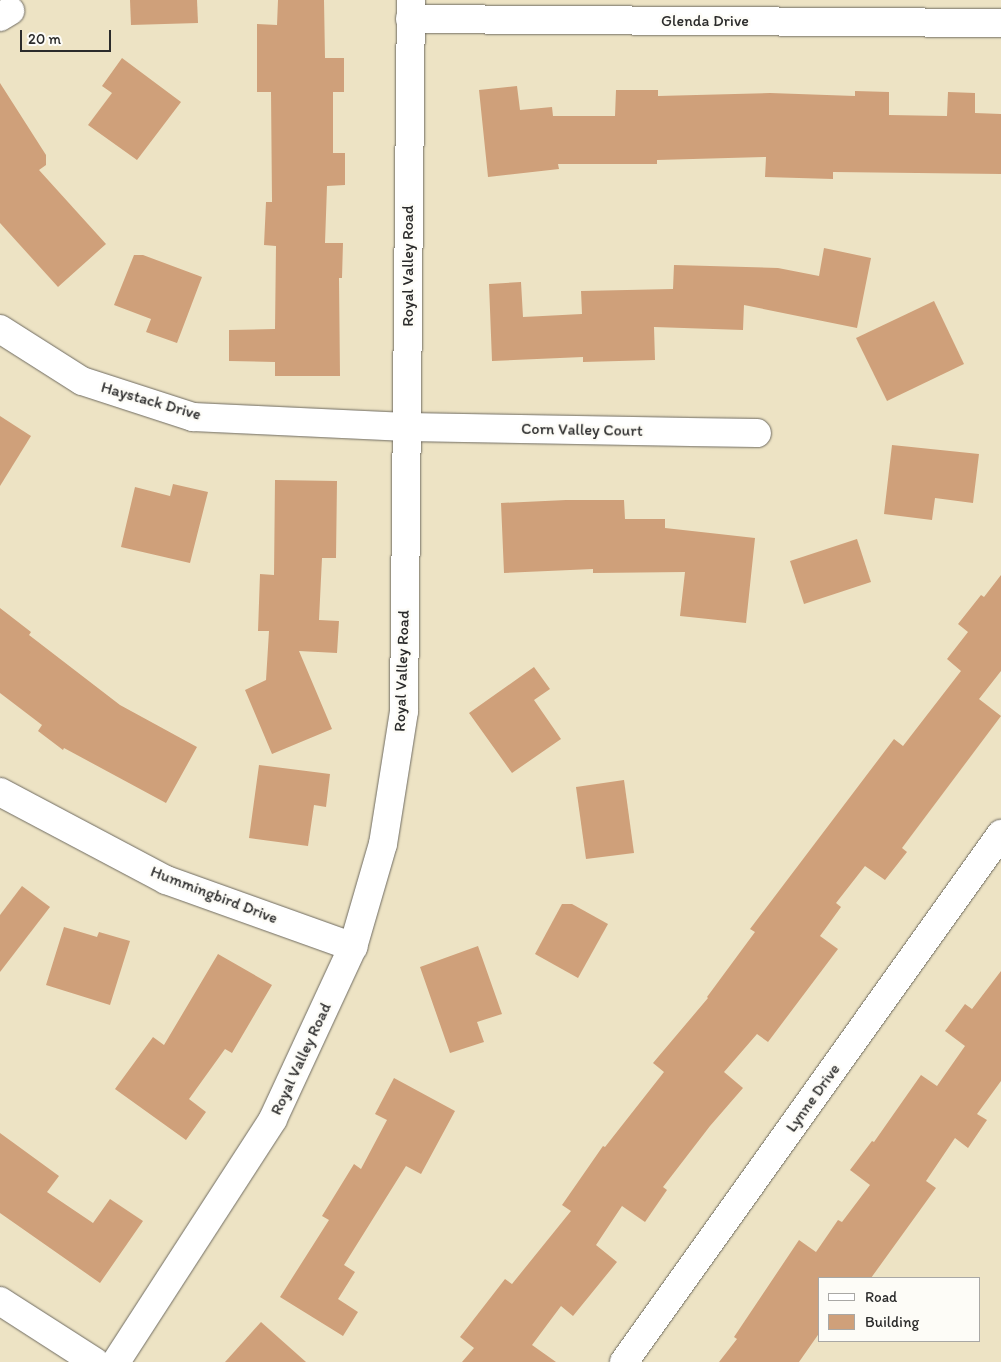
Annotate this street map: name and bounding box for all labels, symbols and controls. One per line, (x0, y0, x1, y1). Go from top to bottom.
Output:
street label: Glenda Drive (661, 11, 749, 31)
scale bar (22, 20, 114, 52)
text: 20 m (28, 30, 61, 48)
street label: Royal Valley Road (398, 206, 418, 326)
street label: Haystack Drive (99, 378, 203, 424)
street label: Corn Valley Court (521, 419, 643, 441)
street label: Royal Valley Road (390, 610, 414, 732)
street label: Hummingbird Drive (148, 862, 280, 928)
street label: Royal Valley Road (267, 1000, 335, 1118)
street label: Lynne Drive (782, 1060, 844, 1136)
legend (818, 1277, 981, 1342)
text: Road (865, 1288, 897, 1306)
text: Building (865, 1313, 919, 1331)

